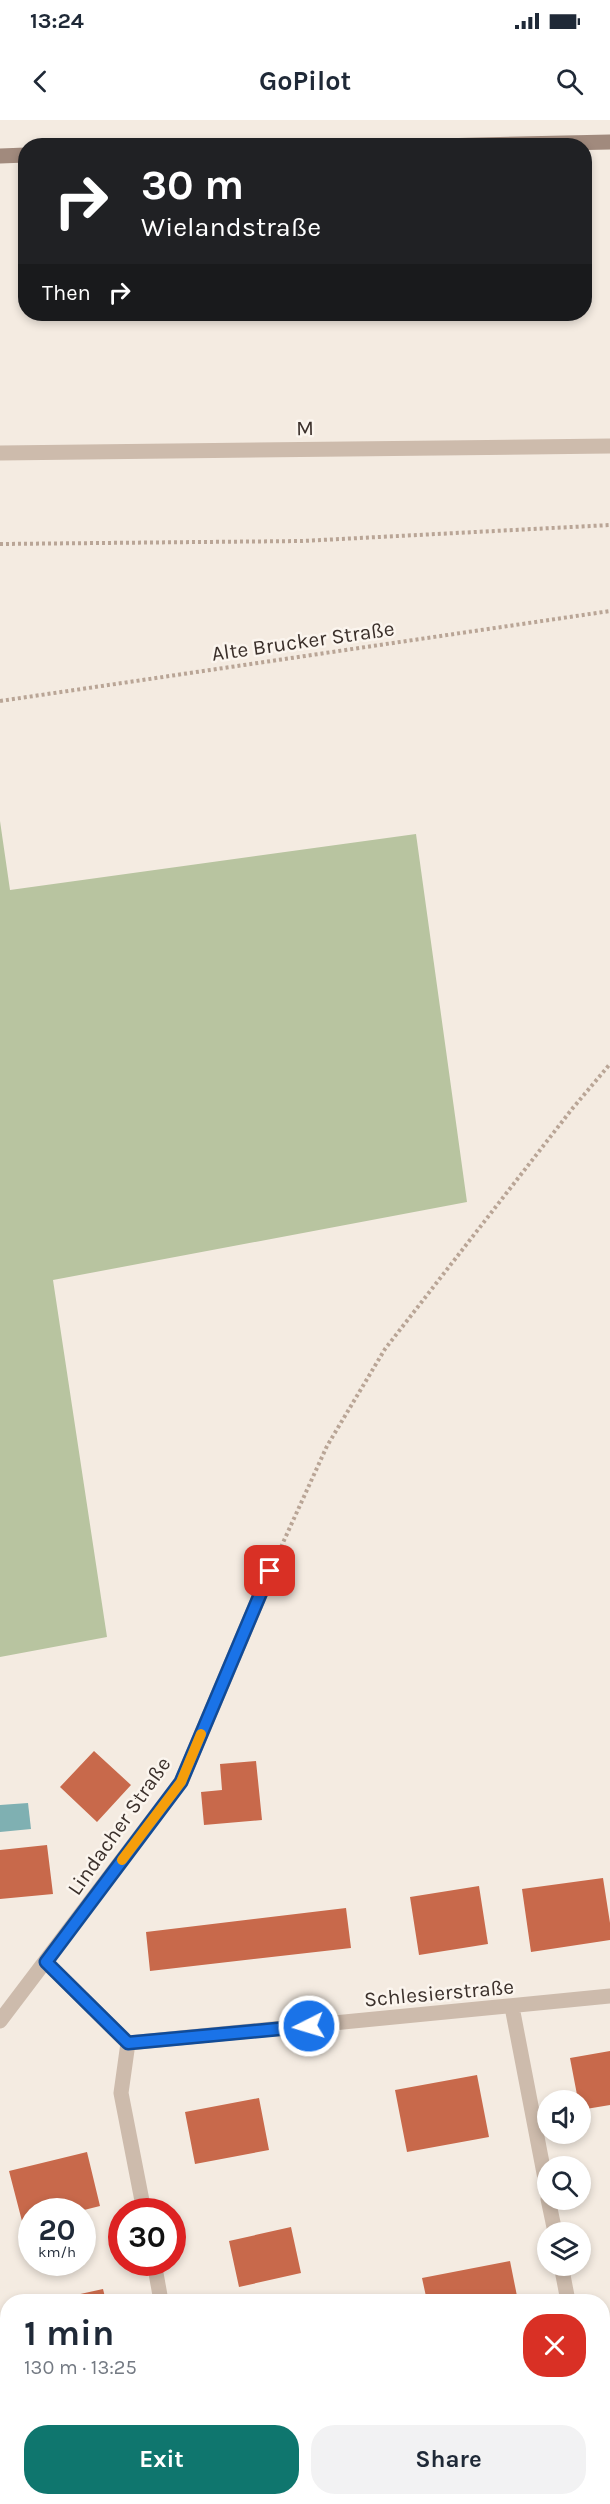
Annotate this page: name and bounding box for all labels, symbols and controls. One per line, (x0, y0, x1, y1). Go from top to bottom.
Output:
text: 13:24 (30, 8, 84, 34)
icon: back (24, 65, 57, 98)
text: GoPilot (259, 65, 351, 97)
icon: search (553, 65, 586, 98)
text: 30 m (141, 160, 244, 210)
icon: right (42, 162, 120, 240)
text: Wielandstraße (141, 211, 321, 243)
icon: right (103, 276, 136, 309)
text: Then (42, 280, 91, 306)
street label: M (296, 416, 314, 440)
street label: Alte Brucker Straße (210, 616, 396, 666)
pin (244, 1545, 295, 1596)
icon: arrive (253, 1554, 286, 1587)
street label: Lindacher Straße (62, 1752, 176, 1900)
street label: Schlesierstraße (363, 1974, 515, 2012)
position arrow (277, 1994, 341, 2058)
map controls (537, 2090, 591, 2276)
button: sound (537, 2090, 591, 2144)
button: search (537, 2156, 591, 2210)
speed limit sign: 30 (108, 2198, 186, 2276)
text: 20 (38, 2212, 76, 2248)
button: layers (537, 2222, 591, 2276)
text: km/h (38, 2243, 76, 2261)
text: 1 min (24, 2312, 114, 2354)
button: close (523, 2314, 586, 2377)
text: 130 m · 13:25 (24, 2356, 137, 2379)
button: Exit (24, 2425, 299, 2494)
button: Share (311, 2425, 586, 2494)

